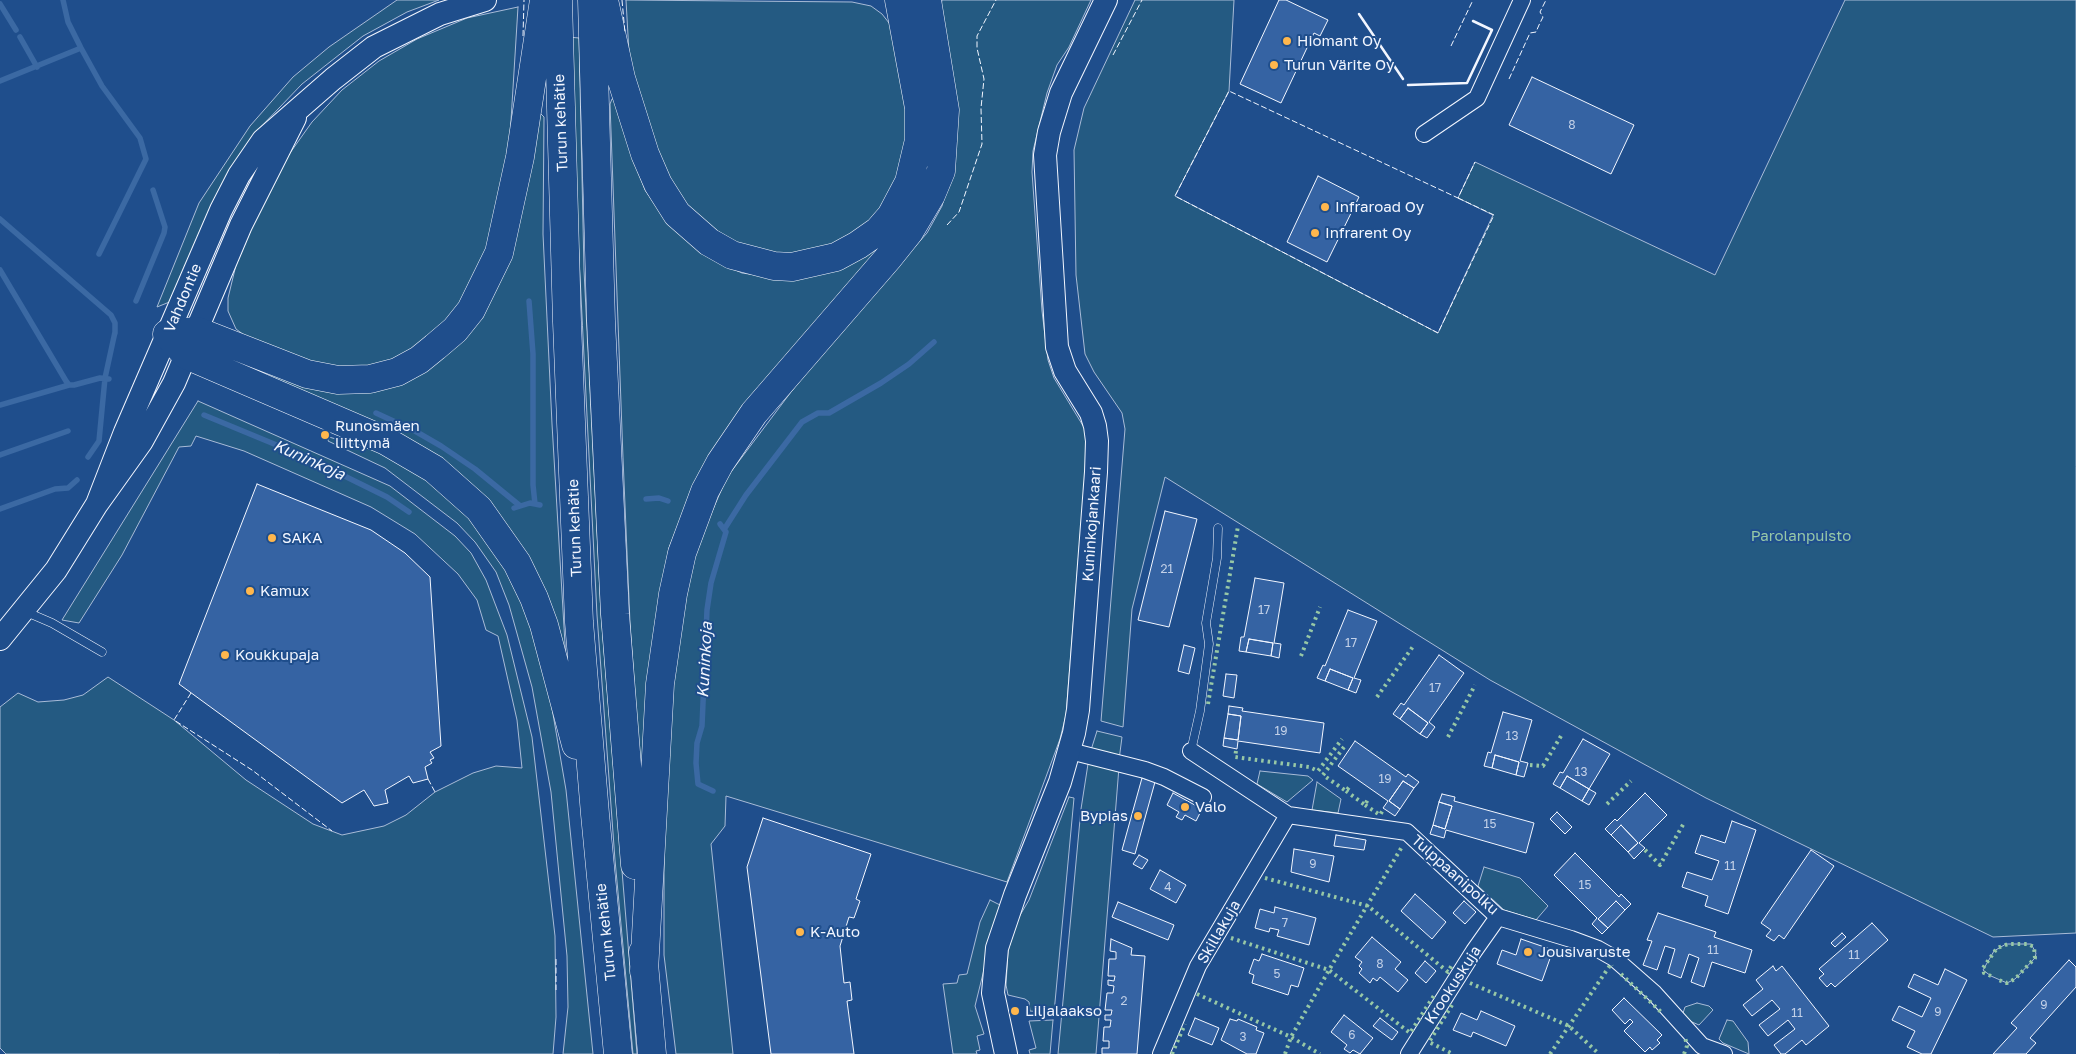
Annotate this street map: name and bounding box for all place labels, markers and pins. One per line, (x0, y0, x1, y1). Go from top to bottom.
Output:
place label: Hiomant Oy (1297, 32, 1381, 50)
marker: Hiomant Oy (1281, 35, 1293, 47)
place label: Turun Värite Oy (1284, 56, 1395, 74)
marker: Turun Värite Oy (1268, 59, 1280, 71)
place label: Infraroad Oy (1335, 198, 1424, 216)
marker: Infraroad Oy (1319, 201, 1331, 213)
place label: Infrarent Oy (1325, 224, 1411, 242)
marker: Infrarent Oy (1309, 227, 1321, 239)
place label: Runosmäen liittymä (335, 417, 420, 452)
marker: Runosmäen liittymä (319, 429, 331, 441)
place label: SAKA (282, 529, 322, 547)
marker: SAKA (266, 532, 278, 544)
place label: Kamux (260, 582, 309, 600)
marker: Kamux (244, 585, 256, 597)
place label: Koukkupaja (235, 646, 319, 664)
marker: Koukkupaja (219, 649, 231, 661)
place label: Valo (1195, 798, 1226, 816)
marker: Valo (1179, 801, 1191, 813)
place label: Bypias (1080, 807, 1128, 825)
marker: Bypias (1132, 810, 1144, 822)
place label: K-Auto (810, 923, 860, 941)
marker: K-Auto (794, 926, 806, 938)
place label: Jousivaruste (1538, 943, 1630, 961)
marker: Jousivaruste (1522, 946, 1534, 958)
place label: Liljalaakso (1025, 1002, 1102, 1020)
marker: Liljalaakso (1009, 1005, 1021, 1017)

